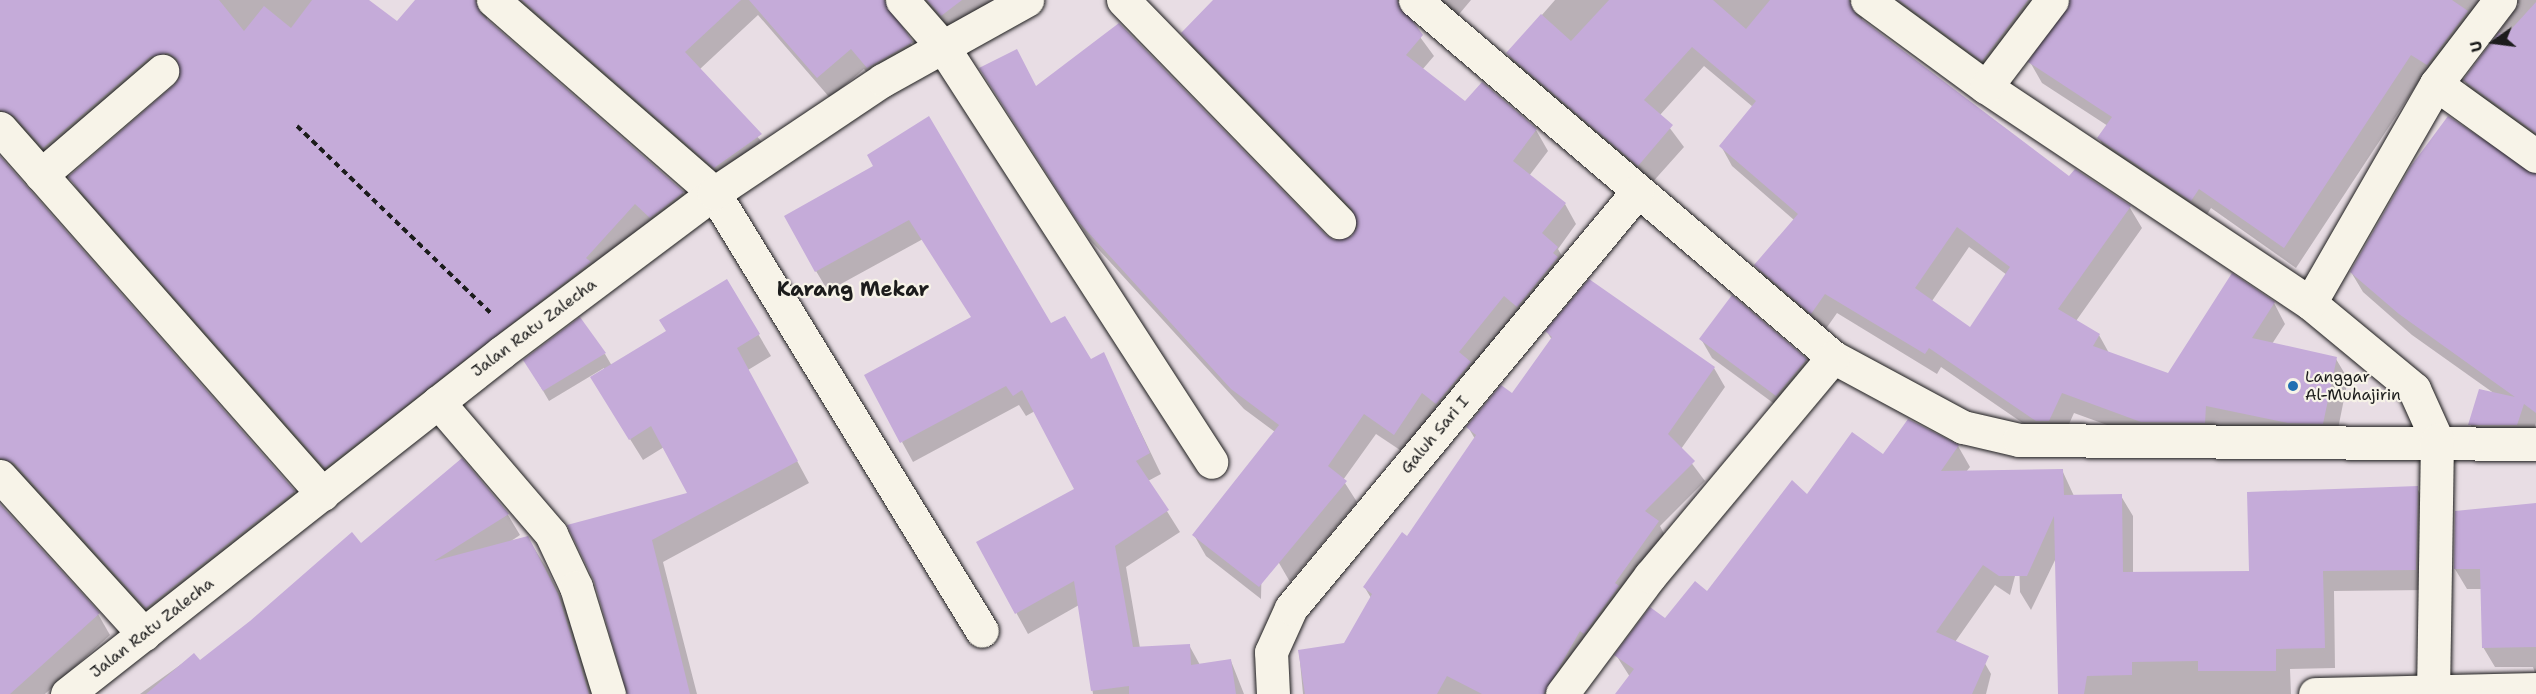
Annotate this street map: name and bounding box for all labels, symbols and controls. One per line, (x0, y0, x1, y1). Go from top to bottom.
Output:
north arrow (2464, 12, 2524, 72)
text: U (2465, 39, 2488, 54)
street label: Jalan Ratu Zalecha (468, 275, 600, 381)
district label: Karang Mekar (777, 277, 929, 301)
place label: Langgar Al-Muhajirin (2305, 367, 2401, 405)
marker: Langgar Al-Muhajirin (2286, 379, 2300, 393)
street label: Galuh Sari I (1397, 392, 1473, 478)
street label: Jalan Ratu Zalecha (86, 574, 218, 682)

